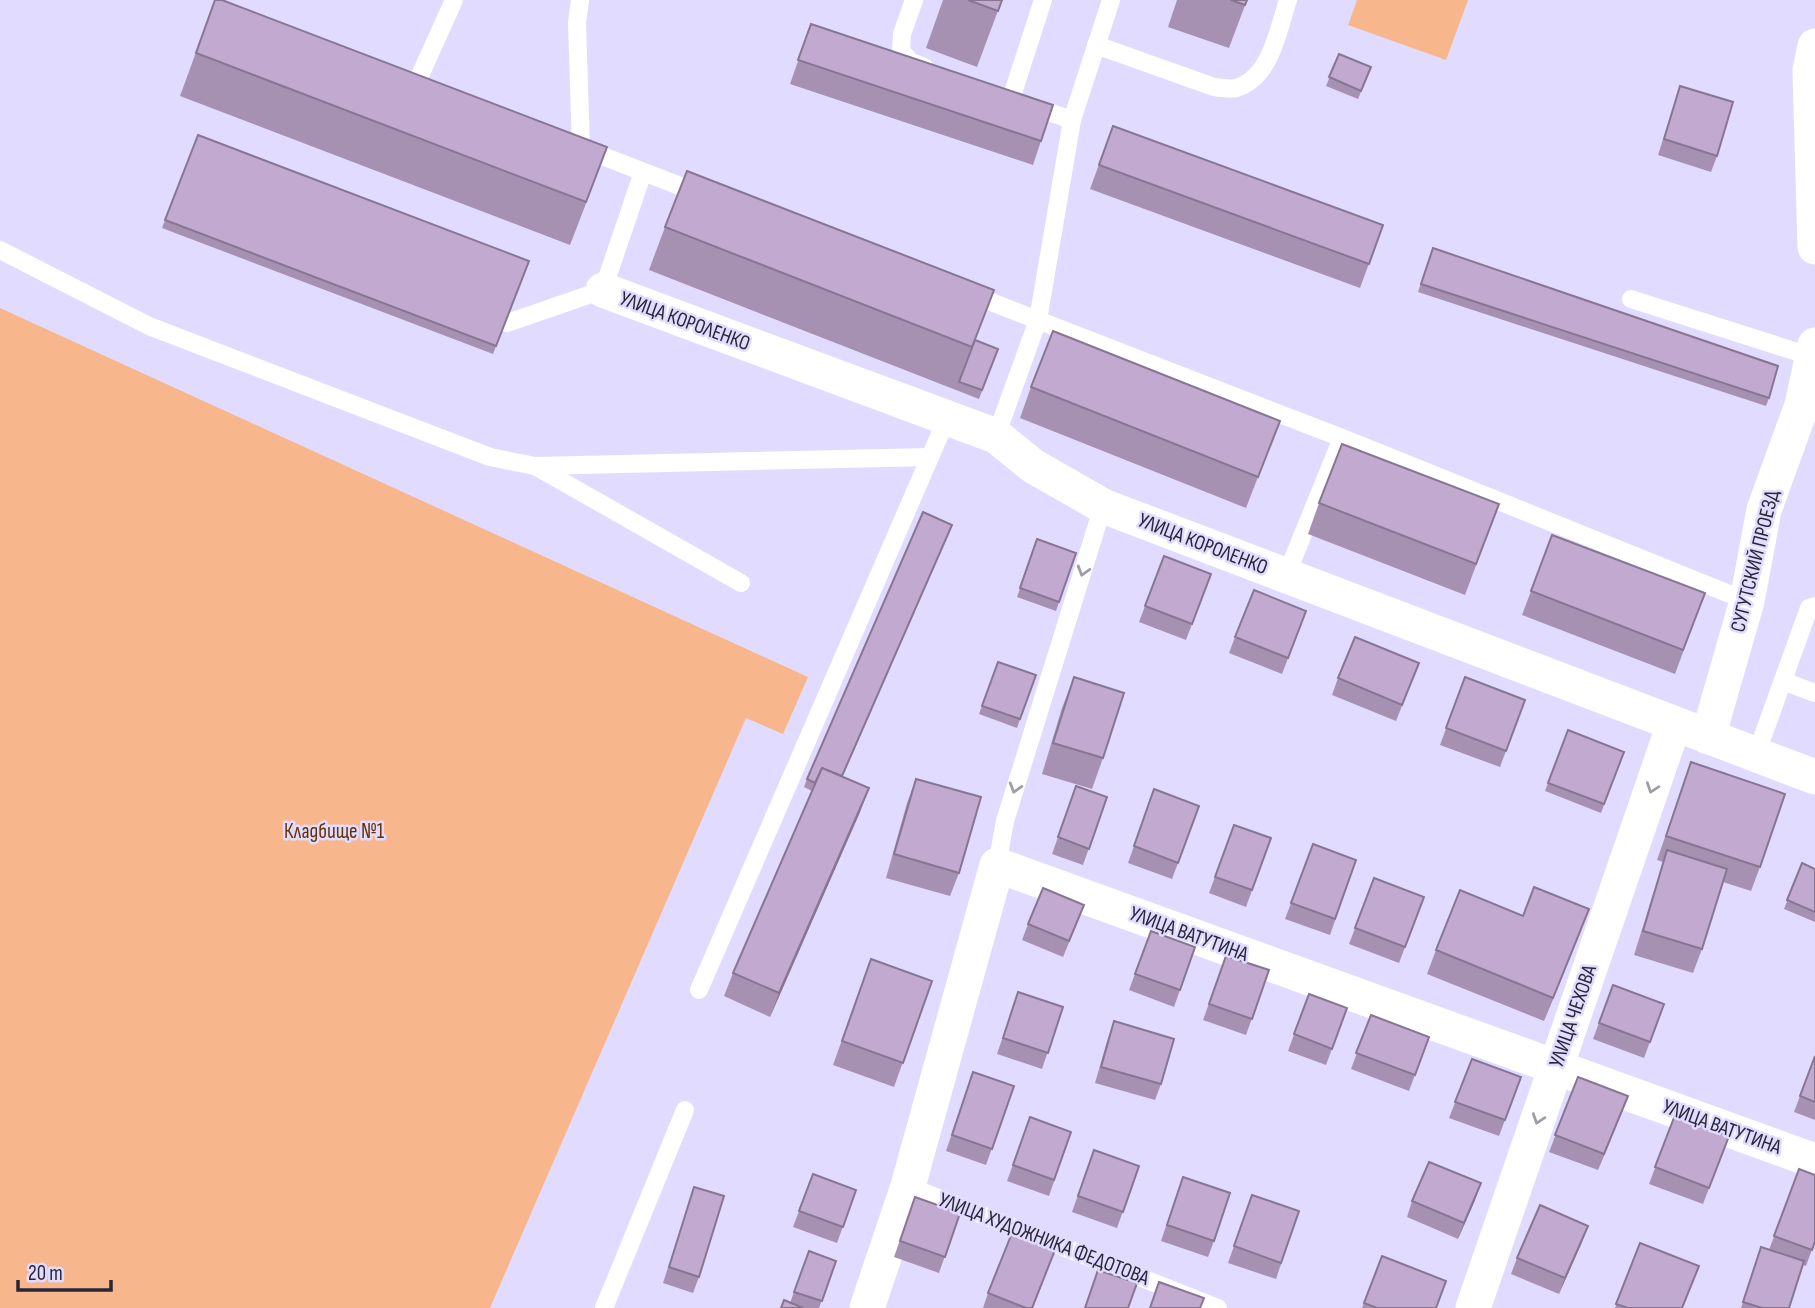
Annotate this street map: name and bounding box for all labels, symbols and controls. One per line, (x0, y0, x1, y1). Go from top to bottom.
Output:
street label: УЛИЦА КОРОЛЕНКО (616, 286, 754, 356)
street label: СУГУТСКИЙ ПРОЕЗД (1725, 487, 1785, 635)
street label: УЛИЦА КОРОЛЕНКО (1135, 508, 1271, 580)
one-way arrow (1076, 565, 1091, 577)
one-way arrow (1009, 781, 1023, 794)
one-way arrow (1646, 782, 1660, 794)
park label: Кладбище №1 (284, 819, 385, 844)
street label: УЛИЦА ВАТУТИНА (1126, 901, 1253, 967)
street label: УЛИЦА ЧЕХОВА (1544, 960, 1603, 1071)
street label: УЛИЦА ВАТУТИНА (1659, 1094, 1786, 1160)
one-way arrow (1532, 1113, 1546, 1125)
street label: УЛИЦА ХУДОЖНИКА ФЕДОТОВА (935, 1187, 1154, 1291)
scale bar (18, 1248, 110, 1292)
text: 20 m (28, 1261, 63, 1286)

